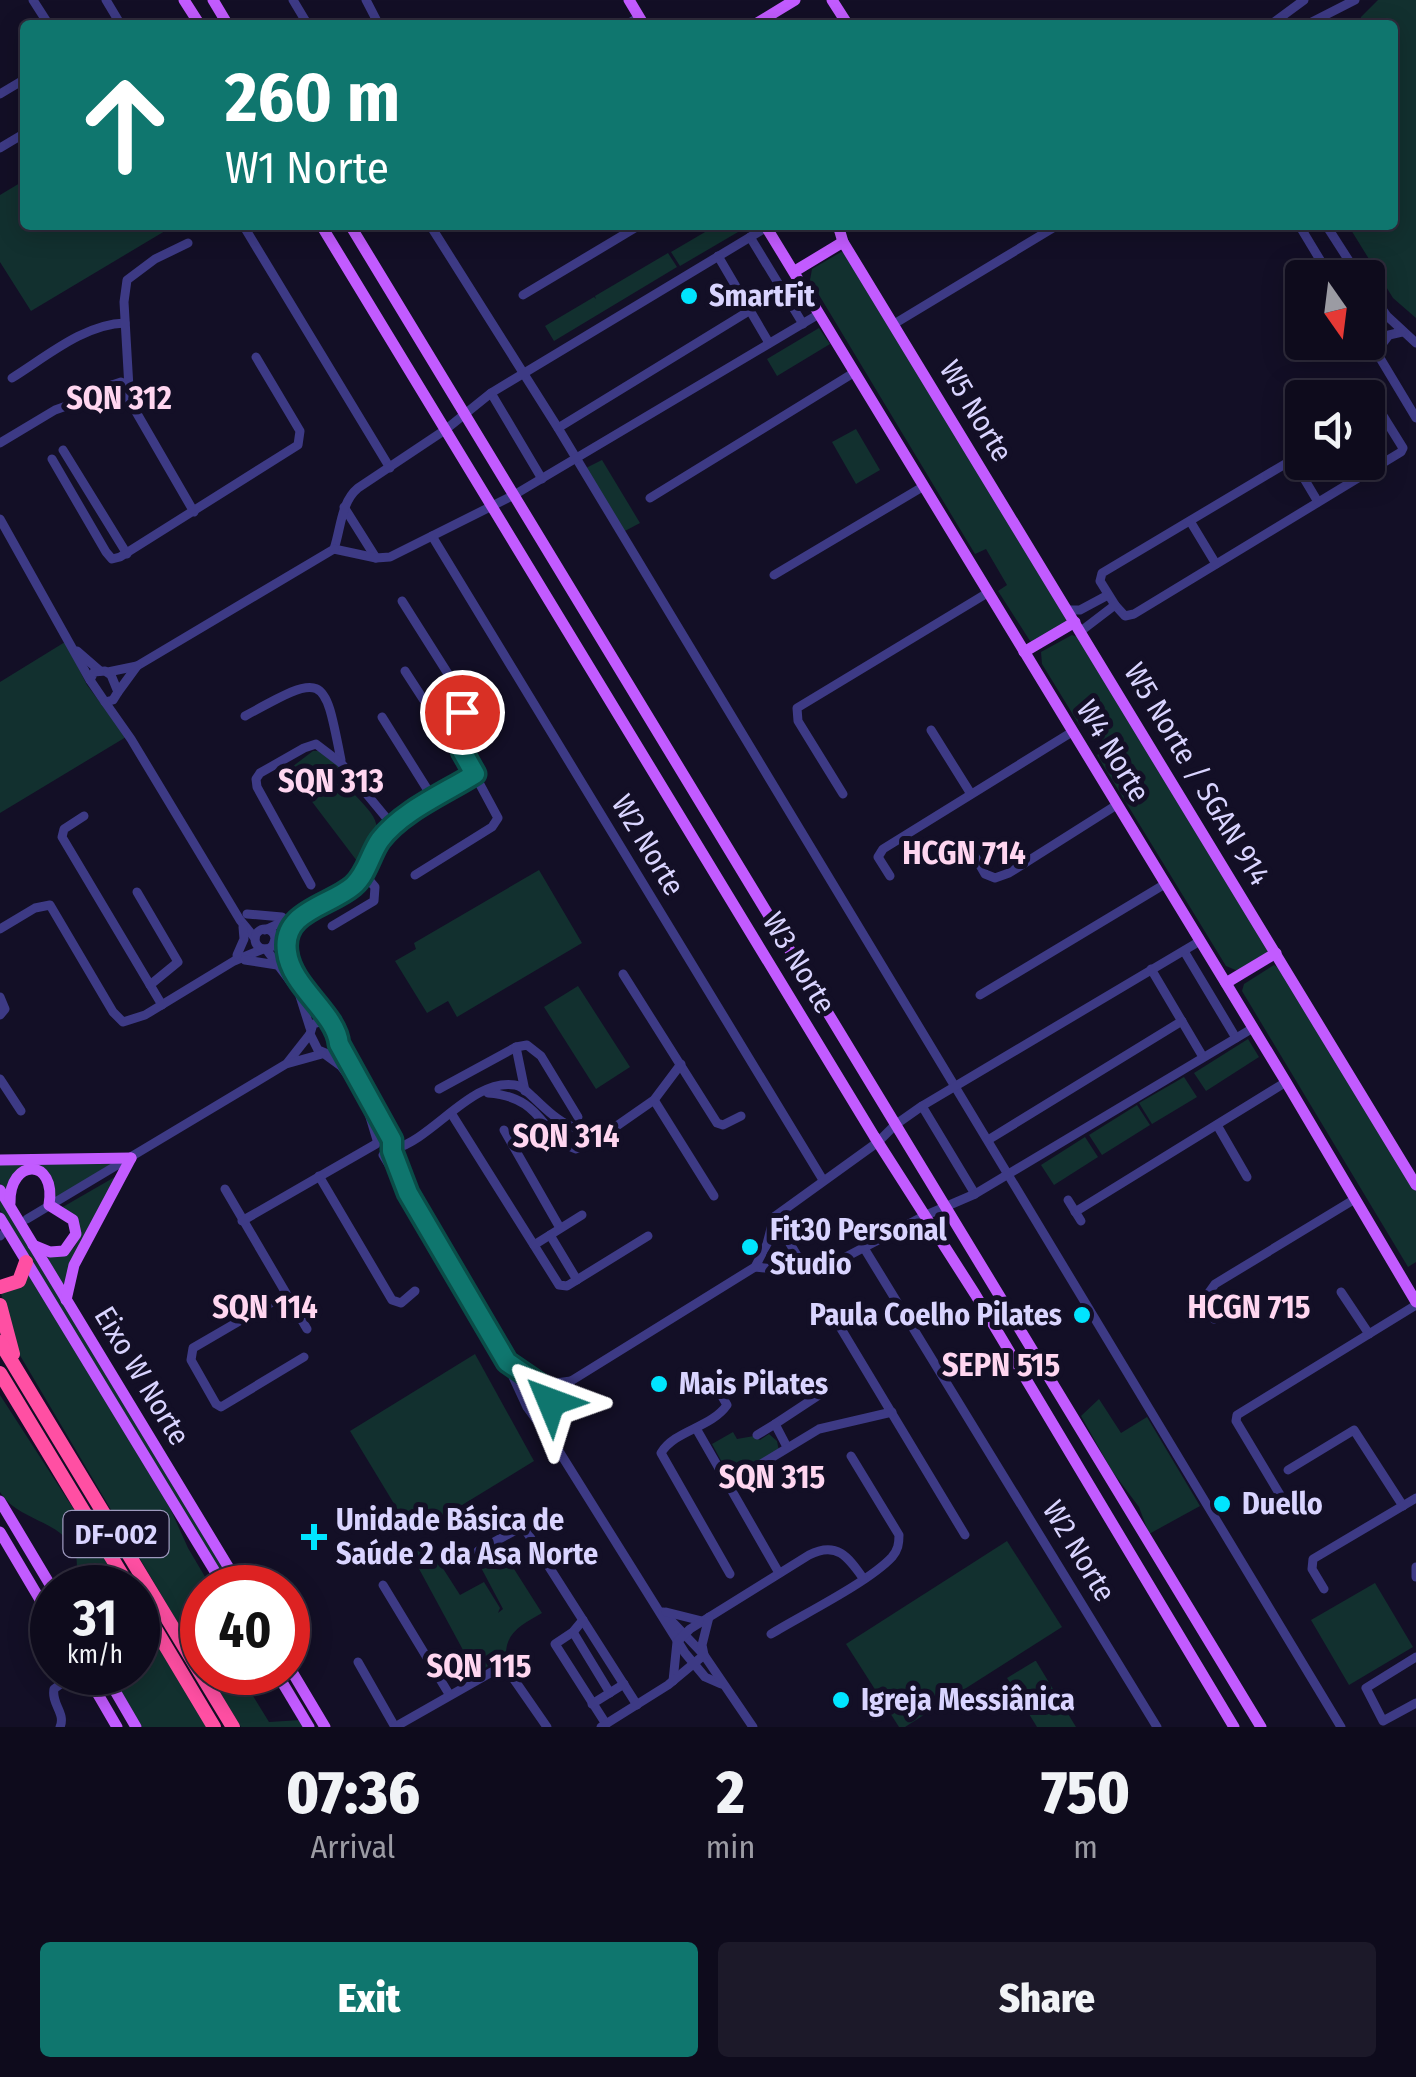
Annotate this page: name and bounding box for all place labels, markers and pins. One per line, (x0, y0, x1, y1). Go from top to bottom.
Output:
place label: SmartFit (709, 278, 815, 314)
marker: SmartFit (678, 285, 700, 307)
pin (420, 670, 505, 755)
place label: Fit30 Personal Studio (770, 1212, 947, 1282)
marker: Fit30 Personal Studio (739, 1236, 761, 1258)
place label: Paula Coelho Pilates (809, 1297, 1062, 1333)
marker: Paula Coelho Pilates (1071, 1304, 1093, 1326)
place label: Mais Pilates (679, 1366, 828, 1402)
marker: Mais Pilates (648, 1373, 670, 1395)
place label: Duello (1242, 1486, 1323, 1522)
marker: Duello (1211, 1493, 1233, 1515)
place label: Unidade Básica de Saúde 2 da Asa Norte (336, 1502, 598, 1572)
marker: Unidade Básica de Saúde 2 da Asa Norte (301, 1524, 327, 1550)
place label: Igreja Messiânica (861, 1682, 1075, 1718)
marker: Igreja Messiânica (830, 1689, 852, 1711)

